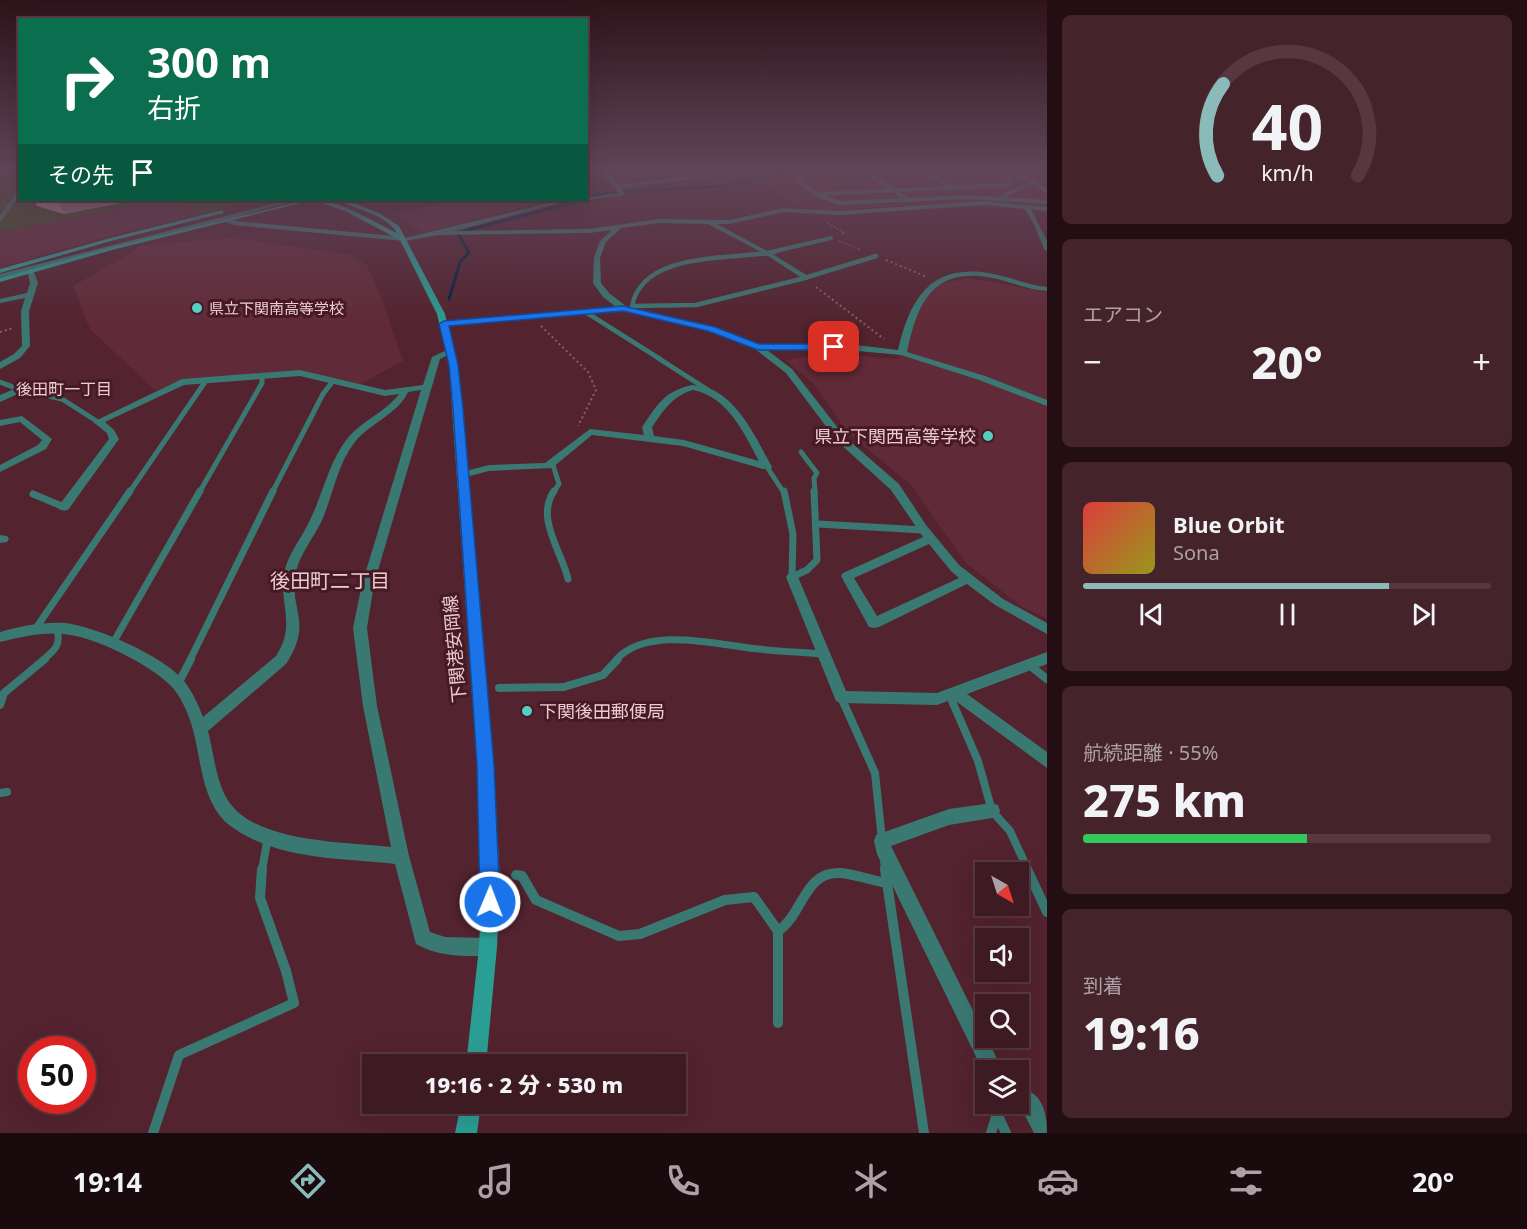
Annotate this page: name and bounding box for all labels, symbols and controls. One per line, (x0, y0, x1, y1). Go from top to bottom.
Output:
text: 300 m (147, 33, 271, 90)
icon: right (48, 42, 126, 120)
text: 40 (1251, 83, 1323, 168)
text: 右折 (147, 89, 201, 126)
icon: arrive (126, 156, 159, 189)
text: その先 (48, 159, 114, 189)
text: km/h (1261, 159, 1313, 188)
place label: 県立下関南高等学校 (209, 298, 344, 318)
marker: 県立下関南高等学校 (190, 301, 204, 315)
text: エアコン (1083, 301, 1163, 328)
pin (808, 321, 859, 372)
icon: arrive (817, 330, 850, 363)
text: 20° (1251, 331, 1323, 392)
text: − (1083, 339, 1102, 384)
text: + (1472, 339, 1491, 384)
district label: 後田町一丁目 (16, 378, 112, 400)
place label: 県立下関西高等学校 (814, 424, 976, 448)
marker: 県立下関西高等学校 (981, 429, 995, 443)
text: Blue Orbit (1173, 509, 1285, 539)
text: Sona (1173, 539, 1220, 566)
district label: 後田町二丁目 (270, 567, 390, 594)
street label: 下関港安岡線 (437, 594, 471, 704)
icon: previous (1135, 598, 1168, 631)
icon: pause (1271, 598, 1304, 631)
icon: next (1407, 598, 1440, 631)
place label: 下関後田郵便局 (539, 699, 665, 723)
marker: 下関後田郵便局 (520, 704, 534, 718)
text: 航続距離 · 55% (1083, 739, 1218, 766)
text: 275 km (1083, 769, 1246, 830)
north arrow (975, 862, 1029, 916)
map controls (975, 862, 1029, 1114)
position arrow (458, 870, 522, 934)
button: sound (975, 928, 1029, 982)
text: 到着 (1083, 972, 1123, 999)
button: search (975, 994, 1029, 1048)
text: 19:16 (1083, 1002, 1200, 1063)
speed limit sign: 50 (18, 1036, 96, 1114)
button: layers (975, 1060, 1029, 1114)
text: 19:16 · 2 分 · 530 m (425, 1069, 623, 1099)
icon: directions (287, 1160, 329, 1202)
icon: music (475, 1160, 517, 1202)
icon: phone (662, 1160, 704, 1202)
icon: climate (850, 1160, 892, 1202)
icon: car (1037, 1160, 1079, 1202)
icon: filters (1225, 1160, 1267, 1202)
text: 19:14 (73, 1163, 142, 1200)
text: 20° (1412, 1163, 1454, 1200)

